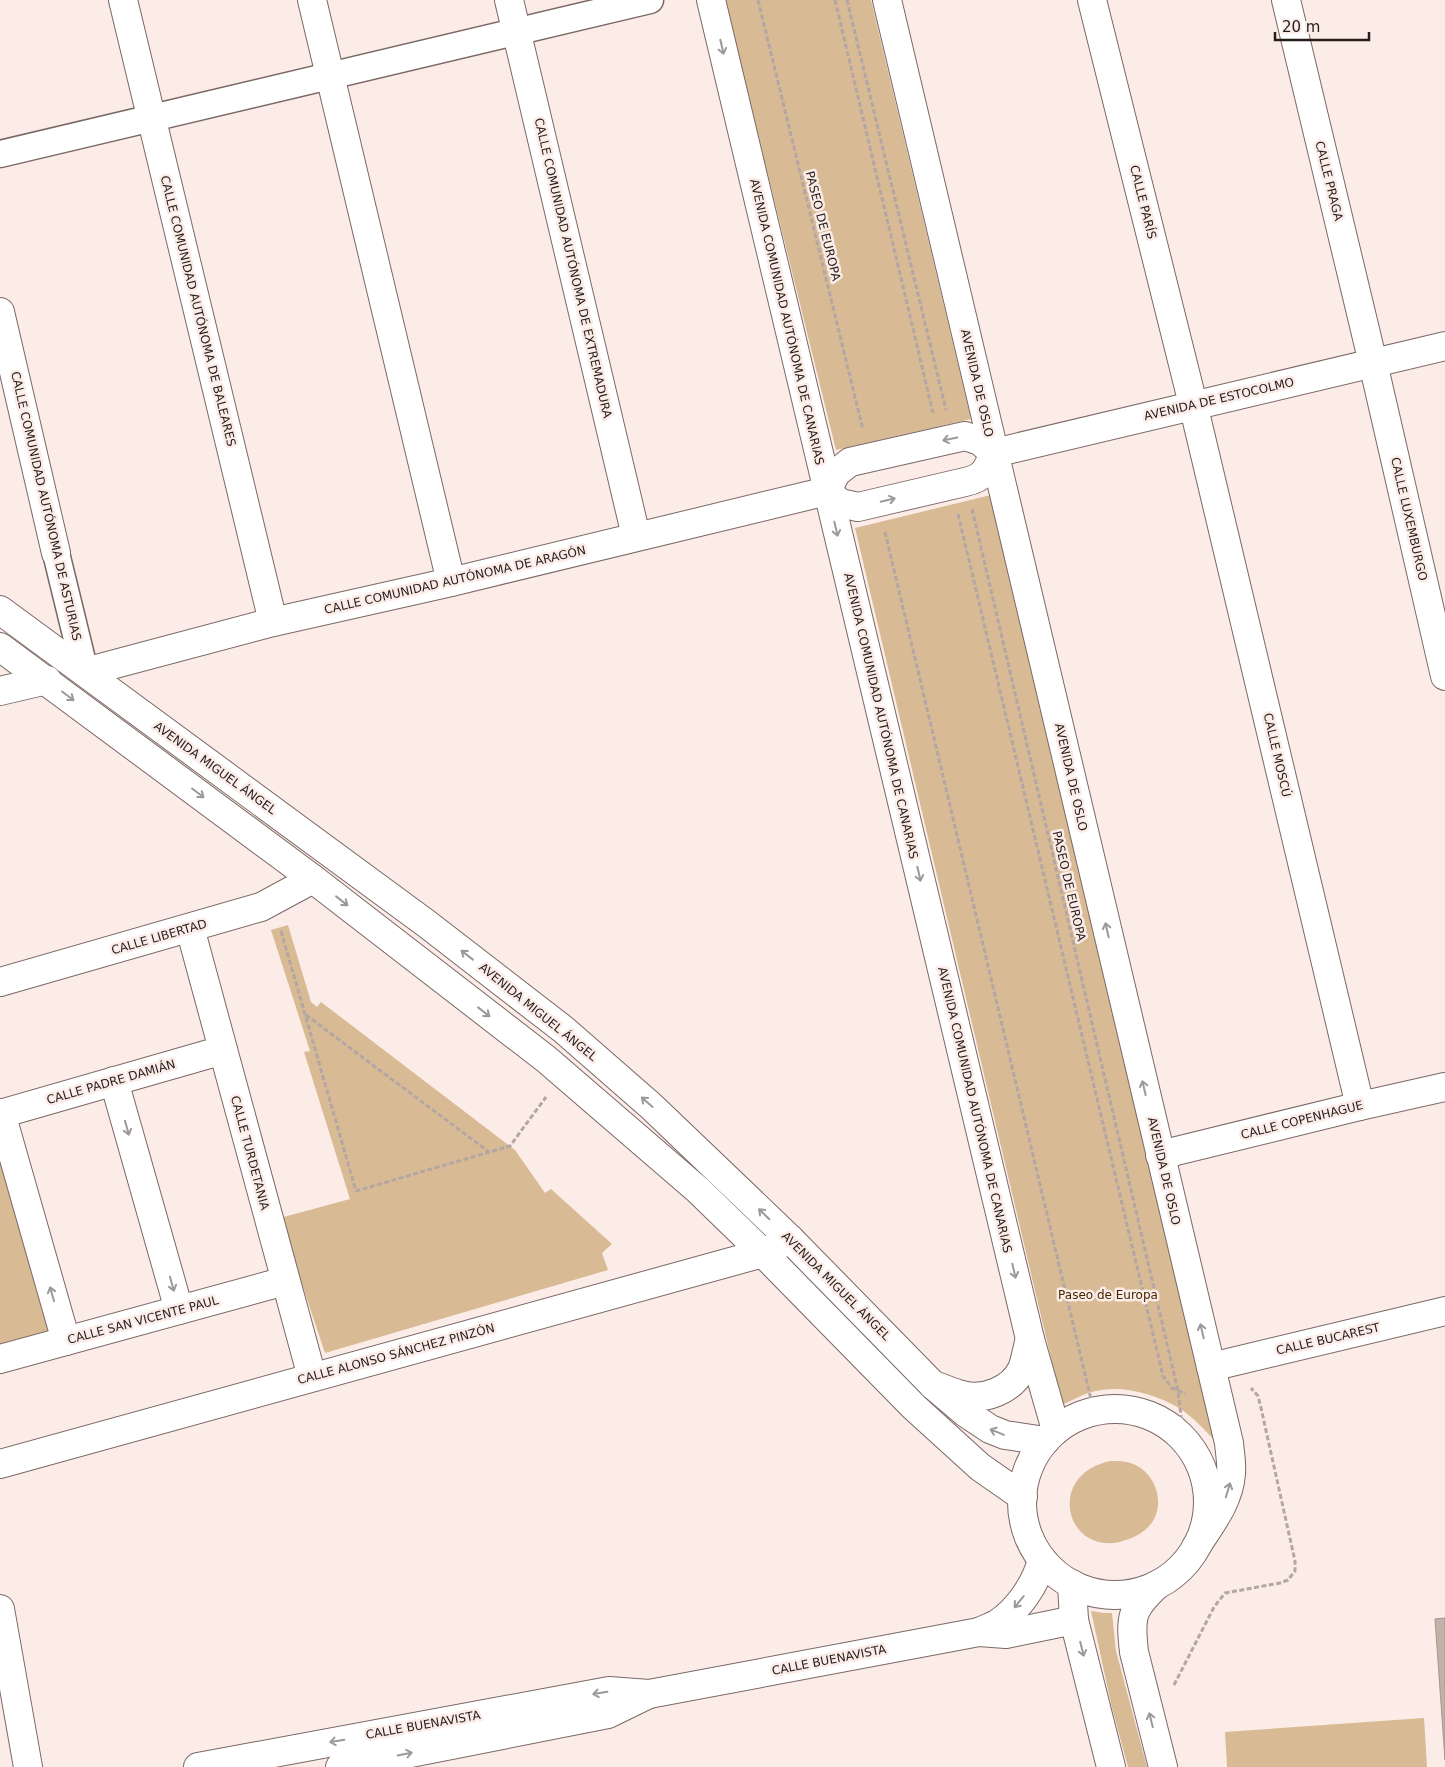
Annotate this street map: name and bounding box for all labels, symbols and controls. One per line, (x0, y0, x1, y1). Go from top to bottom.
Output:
scale bar (1275, 10, 1369, 42)
text: 20 m (1282, 18, 1320, 36)
one-way arrow (718, 39, 728, 55)
street label: CALLE COMUNIDAD AUTÓNOMA DE EXTREMADURA (532, 116, 616, 420)
street label: CALLE PRAGA (1312, 140, 1346, 223)
street label: CALLE PARÍS (1127, 163, 1160, 240)
street label: PASEO DE EUROPA (803, 170, 844, 283)
street label: CALLE COMUNIDAD AUTÓNOMA DE BALEARES (157, 174, 239, 448)
street label: AVENIDA COMUNIDAD AUTÓNOMA DE CANARIAS (747, 177, 828, 466)
street label: AVENIDA DE OSLO (958, 328, 996, 438)
street label: CALLE COMUNIDAD AUTÓNOMA DE ASTURIAS (8, 370, 85, 642)
street label: AVENIDA DE ESTOCOLMO (1143, 375, 1295, 423)
one-way arrow (943, 435, 959, 444)
street label: CALLE LUXEMBURGO (1388, 456, 1430, 582)
one-way arrow (879, 495, 895, 504)
one-way arrow (832, 521, 841, 537)
street label: CALLE COMUNIDAD AUTÓNOMA DE ARAGÓN (323, 542, 587, 617)
street label: AVENIDA COMUNIDAD AUTÓNOMA DE CANARIAS (841, 571, 922, 860)
one-way arrow (61, 691, 75, 701)
street label: CALLE MOSCÚ (1261, 711, 1294, 798)
street label: AVENIDA MIGUEL ÁNGEL (151, 718, 280, 817)
street label: AVENIDA DE OSLO (1052, 722, 1090, 832)
one-way arrow (191, 788, 205, 798)
street label: PASEO DE EUROPA (1050, 830, 1089, 943)
one-way arrow (915, 866, 924, 882)
one-way arrow (335, 896, 348, 907)
street label: CALLE LIBERTAD (110, 917, 208, 957)
one-way arrow (1102, 922, 1111, 938)
one-way arrow (461, 949, 474, 960)
street label: AVENIDA MIGUEL ÁNGEL (476, 959, 601, 1064)
street label: AVENIDA COMUNIDAD AUTÓNOMA DE CANARIAS (935, 965, 1016, 1254)
one-way arrow (477, 1006, 490, 1017)
street label: CALLE PADRE DAMIÁN (45, 1056, 177, 1107)
one-way arrow (1139, 1080, 1148, 1096)
street label: CALLE TURDETANIA (228, 1094, 272, 1213)
one-way arrow (640, 1096, 653, 1108)
street label: CALLE COPENHAGUE (1239, 1098, 1365, 1142)
street label: AVENIDA DE OSLO (1145, 1116, 1183, 1226)
one-way arrow (123, 1119, 132, 1135)
one-way arrow (758, 1208, 770, 1220)
street label: AVENIDA MIGUEL ÁNGEL (779, 1228, 894, 1343)
one-way arrow (1010, 1262, 1019, 1278)
one-way arrow (167, 1276, 177, 1292)
one-way arrow (47, 1287, 57, 1303)
park label: Paseo de Europa (1058, 1288, 1158, 1302)
street label: CALLE SAN VICENTE PAUL (66, 1293, 220, 1347)
street label: CALLE ALONSO SÁNCHEZ PINZÓN (296, 1320, 496, 1387)
street label: CALLE BUCAREST (1275, 1320, 1382, 1358)
one-way arrow (1197, 1324, 1206, 1340)
one-way arrow (990, 1426, 1005, 1435)
one-way arrow (1223, 1482, 1233, 1498)
one-way arrow (1014, 1595, 1025, 1608)
one-way arrow (1078, 1641, 1087, 1657)
street label: CALLE BUENAVISTA (771, 1642, 888, 1678)
one-way arrow (593, 1688, 609, 1698)
street label: CALLE BUENAVISTA (364, 1708, 482, 1742)
one-way arrow (1146, 1712, 1155, 1728)
one-way arrow (330, 1737, 346, 1747)
one-way arrow (397, 1749, 413, 1758)

